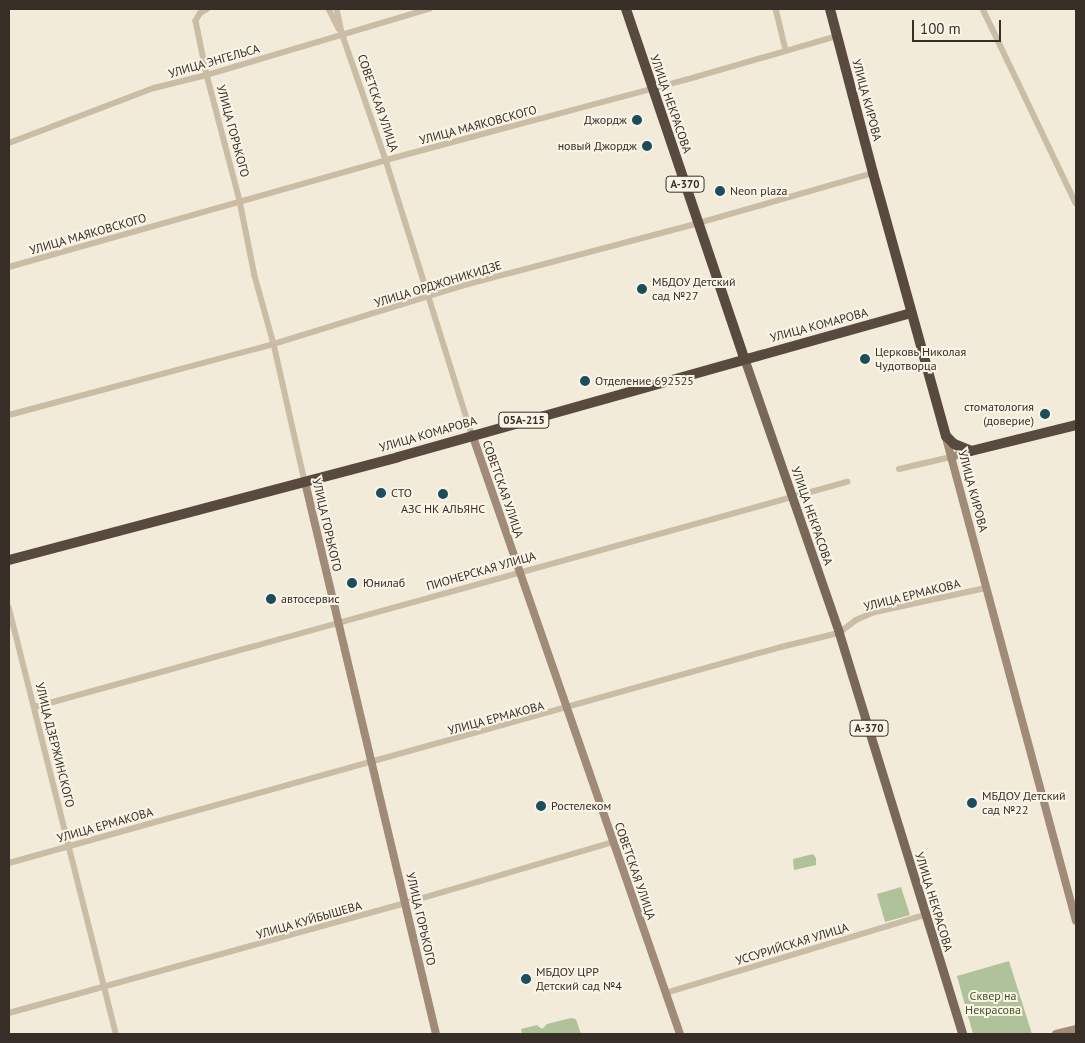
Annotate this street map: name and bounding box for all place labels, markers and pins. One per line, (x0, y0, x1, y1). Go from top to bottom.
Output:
place label: Джордж (584, 113, 627, 127)
marker: Джордж (631, 114, 643, 126)
place label: новый Джордж (557, 139, 637, 153)
marker: новый Джордж (641, 140, 653, 152)
place label: Neon plaza (730, 184, 788, 198)
marker: Neon plaza (714, 185, 726, 197)
place label: МБДОУ Детский сад №27 (652, 275, 736, 303)
marker: МБДОУ Детский сад №27 (636, 283, 648, 295)
place label: Церковь Николая Чудотворца (875, 345, 967, 373)
marker: Церковь Николая Чудотворца (859, 353, 871, 365)
place label: Отделение 692525 (595, 374, 694, 388)
marker: Отделение 692525 (579, 375, 591, 387)
place label: стоматология (доверие) (964, 400, 1034, 428)
marker: стоматология (доверие) (1038, 407, 1052, 421)
place label: СТО (391, 486, 412, 500)
marker: СТО (375, 487, 387, 499)
marker: АЗС НК АЛЬЯНС (437, 488, 449, 500)
place label: АЗС НК АЛЬЯНС (401, 502, 485, 516)
marker: Юнилаб (345, 576, 359, 590)
place label: Юнилаб (363, 576, 405, 590)
place label: автосервис (281, 592, 340, 606)
marker: автосервис (265, 593, 277, 605)
place label: МБДОУ Детский сад №22 (982, 789, 1066, 817)
marker: МБДОУ Детский сад №22 (966, 797, 978, 809)
place label: Ростелеком (551, 799, 611, 813)
marker: Ростелеком (535, 800, 547, 812)
place label: МБДОУ ЦРР Детский сад №4 (536, 965, 622, 993)
marker: МБДОУ ЦРР Детский сад №4 (520, 973, 532, 985)

